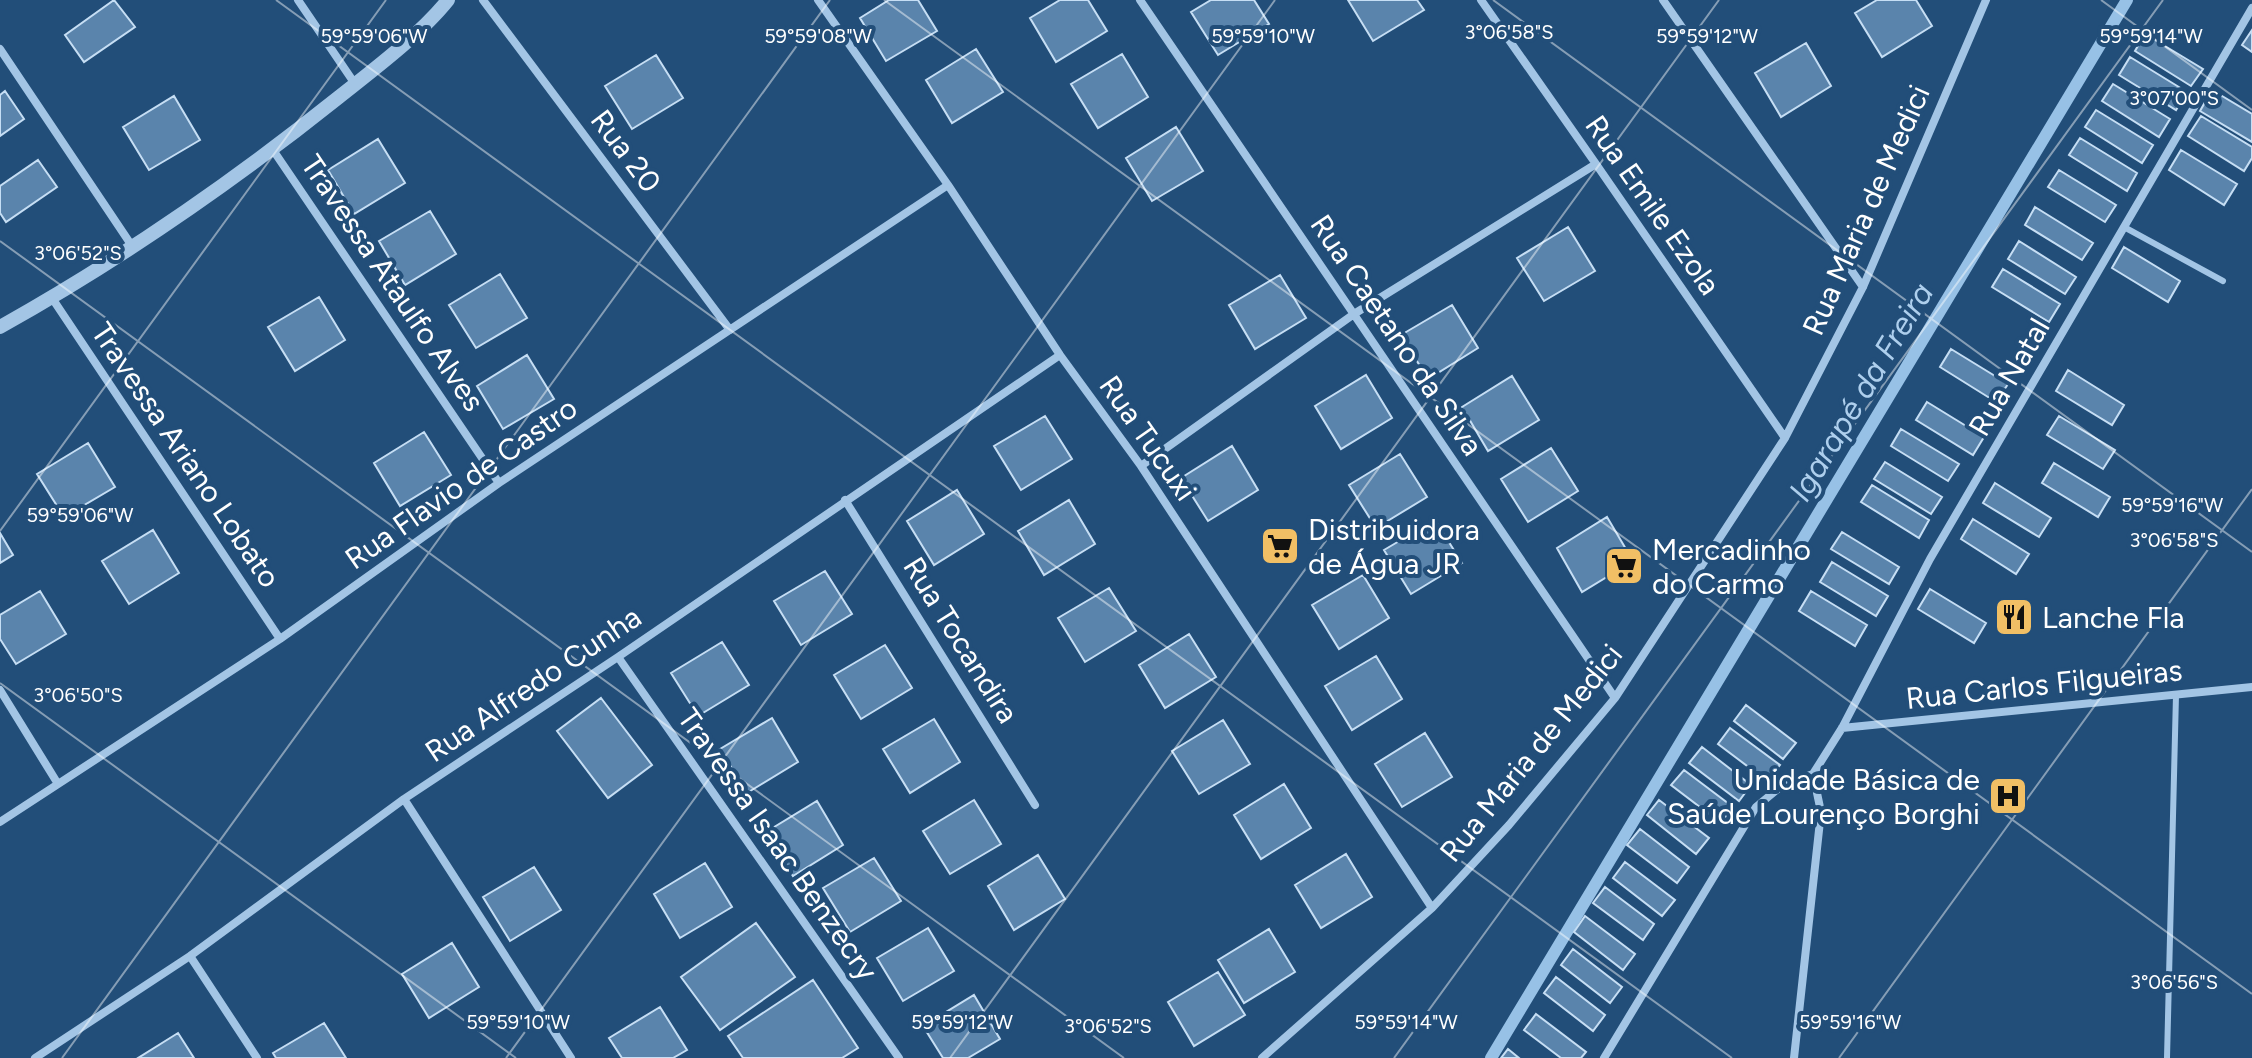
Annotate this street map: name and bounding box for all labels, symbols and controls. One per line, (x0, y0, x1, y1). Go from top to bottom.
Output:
text: 3°06'58"S (1465, 20, 1553, 44)
text: 59°59'06"W (321, 24, 427, 48)
text: 59°59'08"W (764, 24, 872, 48)
text: 59°59'10"W (1211, 24, 1315, 48)
text: 59°59'12"W (1656, 24, 1758, 48)
text: 59°59'14"W (2099, 24, 2203, 48)
street label: Rua Maria de Medici (1794, 79, 1938, 341)
text: 3°07'00"S (2129, 86, 2219, 110)
street label: Rua 20 (583, 102, 669, 200)
street label: Rua Emile Ezola (1577, 108, 1729, 302)
street label: Travessa Ataulfo Alves (293, 148, 493, 418)
street label: Rua Caetano da Silva (1303, 208, 1491, 462)
text: 3°06'52"S (34, 241, 122, 265)
water label: Igarapé da Freira (1781, 276, 1941, 508)
street label: Rua Natal (1960, 311, 2058, 443)
street label: Travessa Ariano Lobato (84, 316, 288, 594)
street label: Rua Tucuxi (1091, 368, 1205, 508)
street label: Rua Flavio de Castro (338, 389, 584, 577)
text: 59°59'16"W (2121, 493, 2223, 517)
text: 59°59'06"W (27, 503, 133, 527)
place label: Distribuidora de Água JR (1308, 511, 1480, 582)
supermarket icon: Distribuidora de Água JR (1259, 525, 1301, 567)
text: 3°06'58"S (2130, 528, 2218, 552)
place label: Mercadinho do Carmo (1652, 531, 1811, 602)
supermarket icon: Mercadinho do Carmo (1603, 545, 1645, 587)
street label: Rua Tocandira (895, 550, 1027, 730)
restaurant icon: Lanche Fla (1993, 596, 2035, 638)
street label: Rua Alfredo Cunha (418, 598, 648, 770)
place label: Lanche Fla (2042, 599, 2185, 636)
street label: Rua Maria de Medici (1432, 637, 1630, 869)
street label: Rua Carlos Filgueiras (1904, 651, 2184, 717)
text: 3°06'50"S (33, 683, 123, 707)
street label: Travessa Isaac Benzecry (670, 701, 886, 987)
place label: Unidade Básica de Saúde Lourenço Borghi (1667, 761, 1980, 832)
hospital icon: Unidade Básica de Saúde Lourenço Borghi (1987, 775, 2029, 817)
text: 3°06'56"S (2130, 970, 2218, 994)
text: 59°59'10"W (466, 1010, 570, 1034)
text: 59°59'12"W (911, 1010, 1013, 1034)
text: 59°59'14"W (1354, 1010, 1458, 1034)
text: 59°59'16"W (1799, 1010, 1901, 1034)
text: 3°06'52"S (1064, 1014, 1152, 1038)

